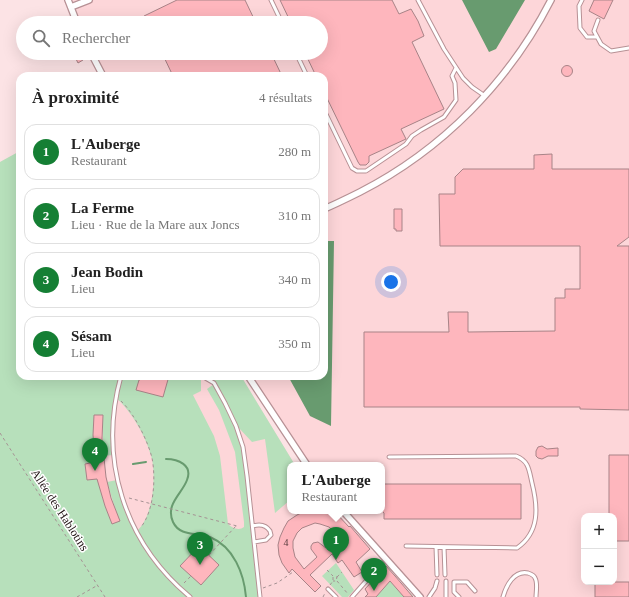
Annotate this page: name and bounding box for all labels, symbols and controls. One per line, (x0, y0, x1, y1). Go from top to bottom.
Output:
search box (16, 16, 328, 60)
icon: search (30, 27, 52, 49)
text: Rechercher (62, 30, 130, 46)
text: À proximité (32, 88, 119, 107)
text: 4 résultats (259, 90, 312, 105)
text: L'Auberge (71, 136, 140, 152)
text: 1 (43, 144, 49, 159)
text: 280 m (278, 144, 311, 159)
text: Restaurant (71, 153, 127, 168)
text: La Ferme (71, 200, 134, 216)
text: 2 (43, 208, 49, 223)
text: 310 m (278, 208, 311, 223)
text: Lieu · Rue de la Mare aux Joncs (71, 217, 240, 232)
text: Jean Bodin (71, 264, 143, 280)
text: 3 (43, 272, 49, 287)
text: 340 m (278, 272, 311, 287)
your location (381, 272, 401, 292)
text: Lieu (71, 281, 95, 296)
text: Sésam (71, 328, 112, 344)
text: 4 (43, 336, 49, 351)
text: 350 m (278, 336, 311, 351)
text: Lieu (71, 345, 95, 360)
pin: 4 (82, 438, 108, 471)
popup (287, 462, 385, 514)
street label: Allée des Hablotins (28, 466, 92, 554)
text: L'Auberge (301, 472, 371, 488)
text: Restaurant (301, 489, 357, 504)
map controls (581, 513, 617, 585)
button: + (581, 513, 617, 549)
pin: 1 (323, 527, 349, 560)
pin: 3 (187, 532, 213, 565)
house number: 4 (284, 537, 289, 548)
button: − (581, 549, 617, 585)
pin: 2 (361, 558, 387, 591)

